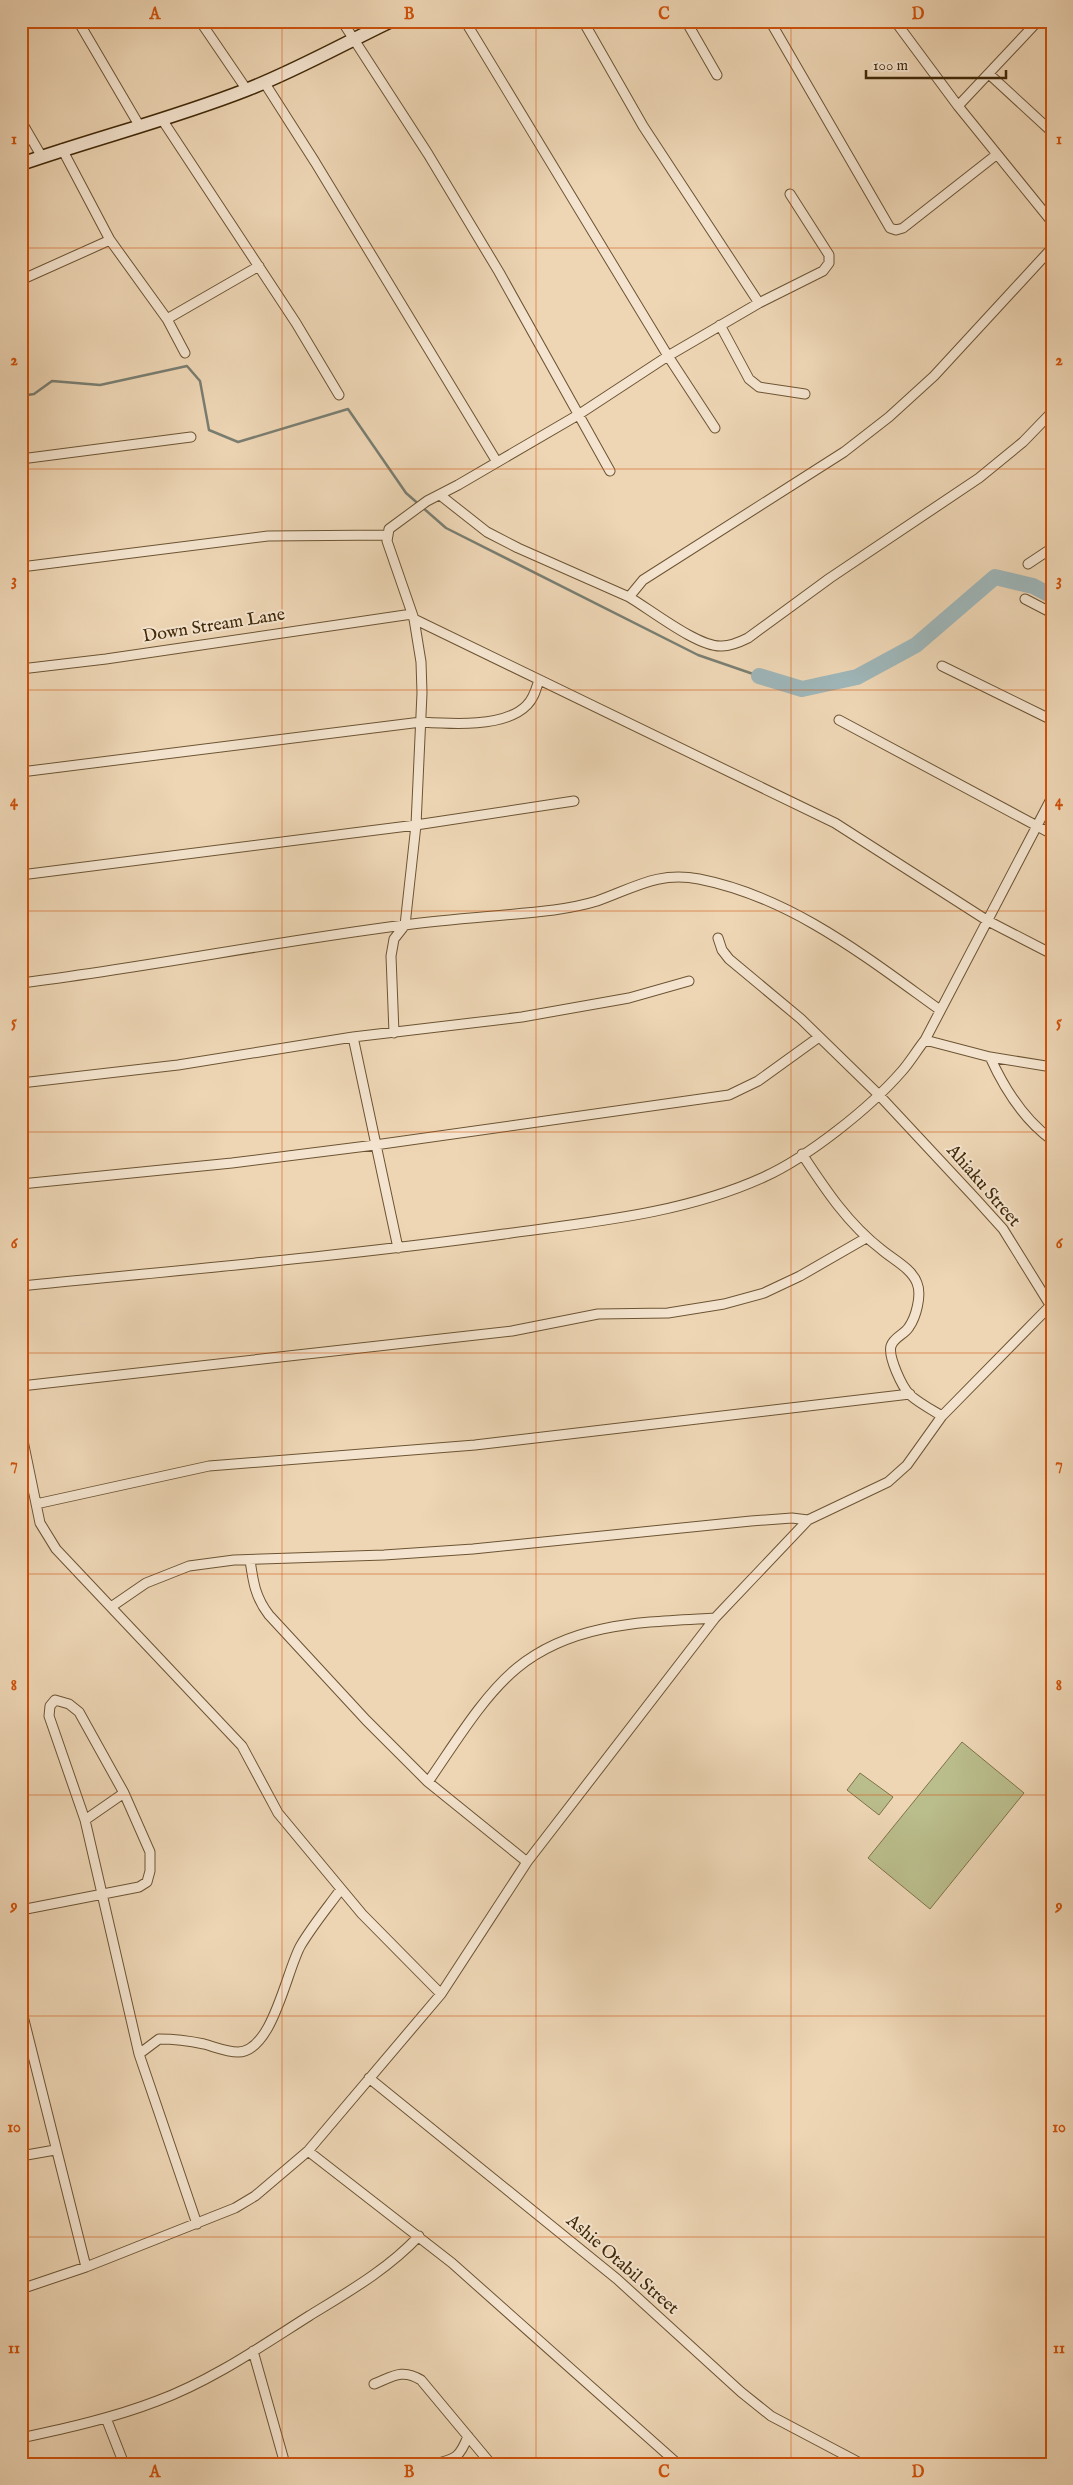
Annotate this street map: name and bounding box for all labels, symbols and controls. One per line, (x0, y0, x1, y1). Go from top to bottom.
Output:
text: A (149, 5, 162, 25)
text: B (404, 5, 415, 25)
text: C (658, 5, 670, 25)
text: D (912, 5, 925, 25)
scale bar (866, 48, 1006, 80)
text: 100 m (873, 56, 909, 75)
text: 1 (11, 130, 17, 150)
text: 1 (1056, 130, 1062, 150)
text: 2 (10, 351, 18, 371)
text: 2 (1055, 351, 1063, 371)
text: 3 (11, 571, 17, 591)
text: 3 (1056, 571, 1062, 591)
street label: Down Stream Lane (141, 603, 287, 649)
text: 4 (10, 792, 19, 812)
text: 4 (1055, 792, 1064, 812)
text: 5 (11, 1013, 17, 1033)
text: 5 (1056, 1013, 1062, 1033)
street label: Ahiaku Street (940, 1139, 1025, 1232)
text: 6 (11, 1234, 19, 1254)
text: 6 (1056, 1234, 1064, 1254)
text: 7 (10, 1455, 18, 1475)
text: 7 (1055, 1455, 1063, 1475)
text: 8 (11, 1676, 17, 1696)
text: 8 (1056, 1676, 1062, 1696)
text: 9 (10, 1897, 18, 1917)
text: 9 (1055, 1897, 1063, 1917)
text: 10 (7, 2118, 21, 2138)
text: 10 (1052, 2118, 1066, 2138)
street label: Ashie Otabil Street (560, 2209, 683, 2320)
text: 11 (8, 2339, 20, 2359)
text: 11 (1053, 2339, 1065, 2359)
text: A (149, 2463, 162, 2483)
text: B (404, 2463, 415, 2483)
text: C (658, 2463, 670, 2483)
text: D (912, 2463, 925, 2483)

